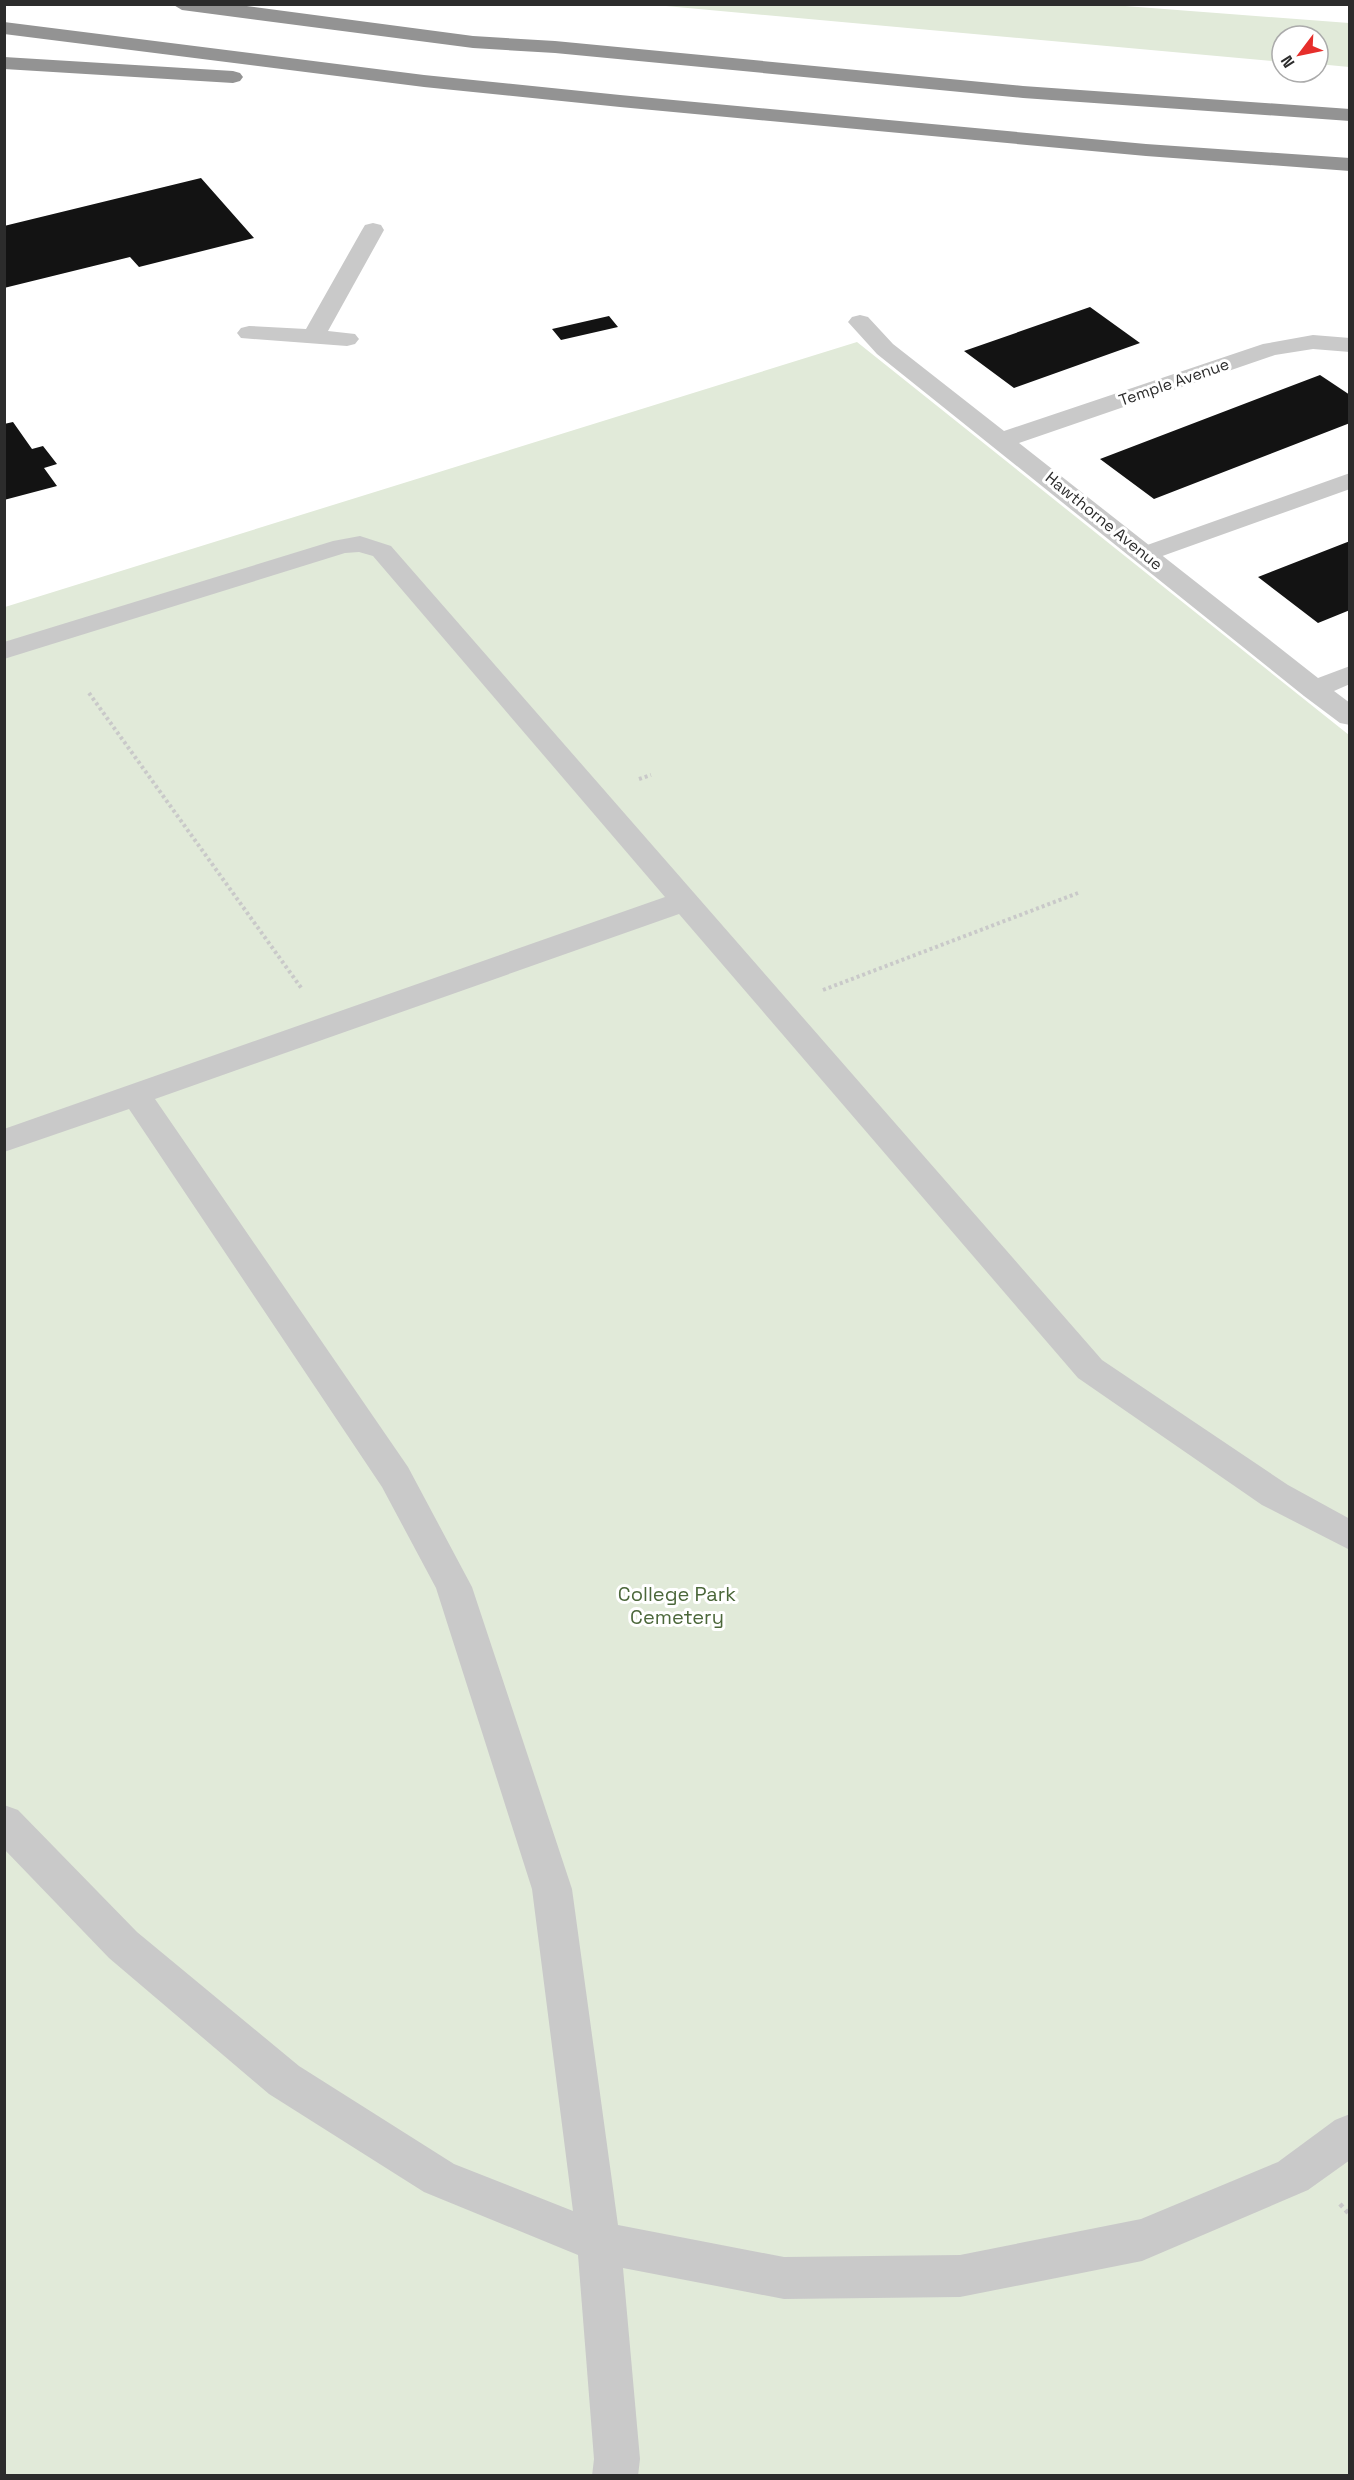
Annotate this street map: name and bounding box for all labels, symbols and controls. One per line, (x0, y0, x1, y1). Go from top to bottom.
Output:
north arrow (1270, 24, 1330, 84)
text: N (1276, 52, 1299, 72)
street label: Temple Avenue (1116, 353, 1232, 411)
street label: Hawthorne Avenue (1041, 467, 1167, 575)
park label: College Park Cemetery (618, 1581, 736, 1630)

